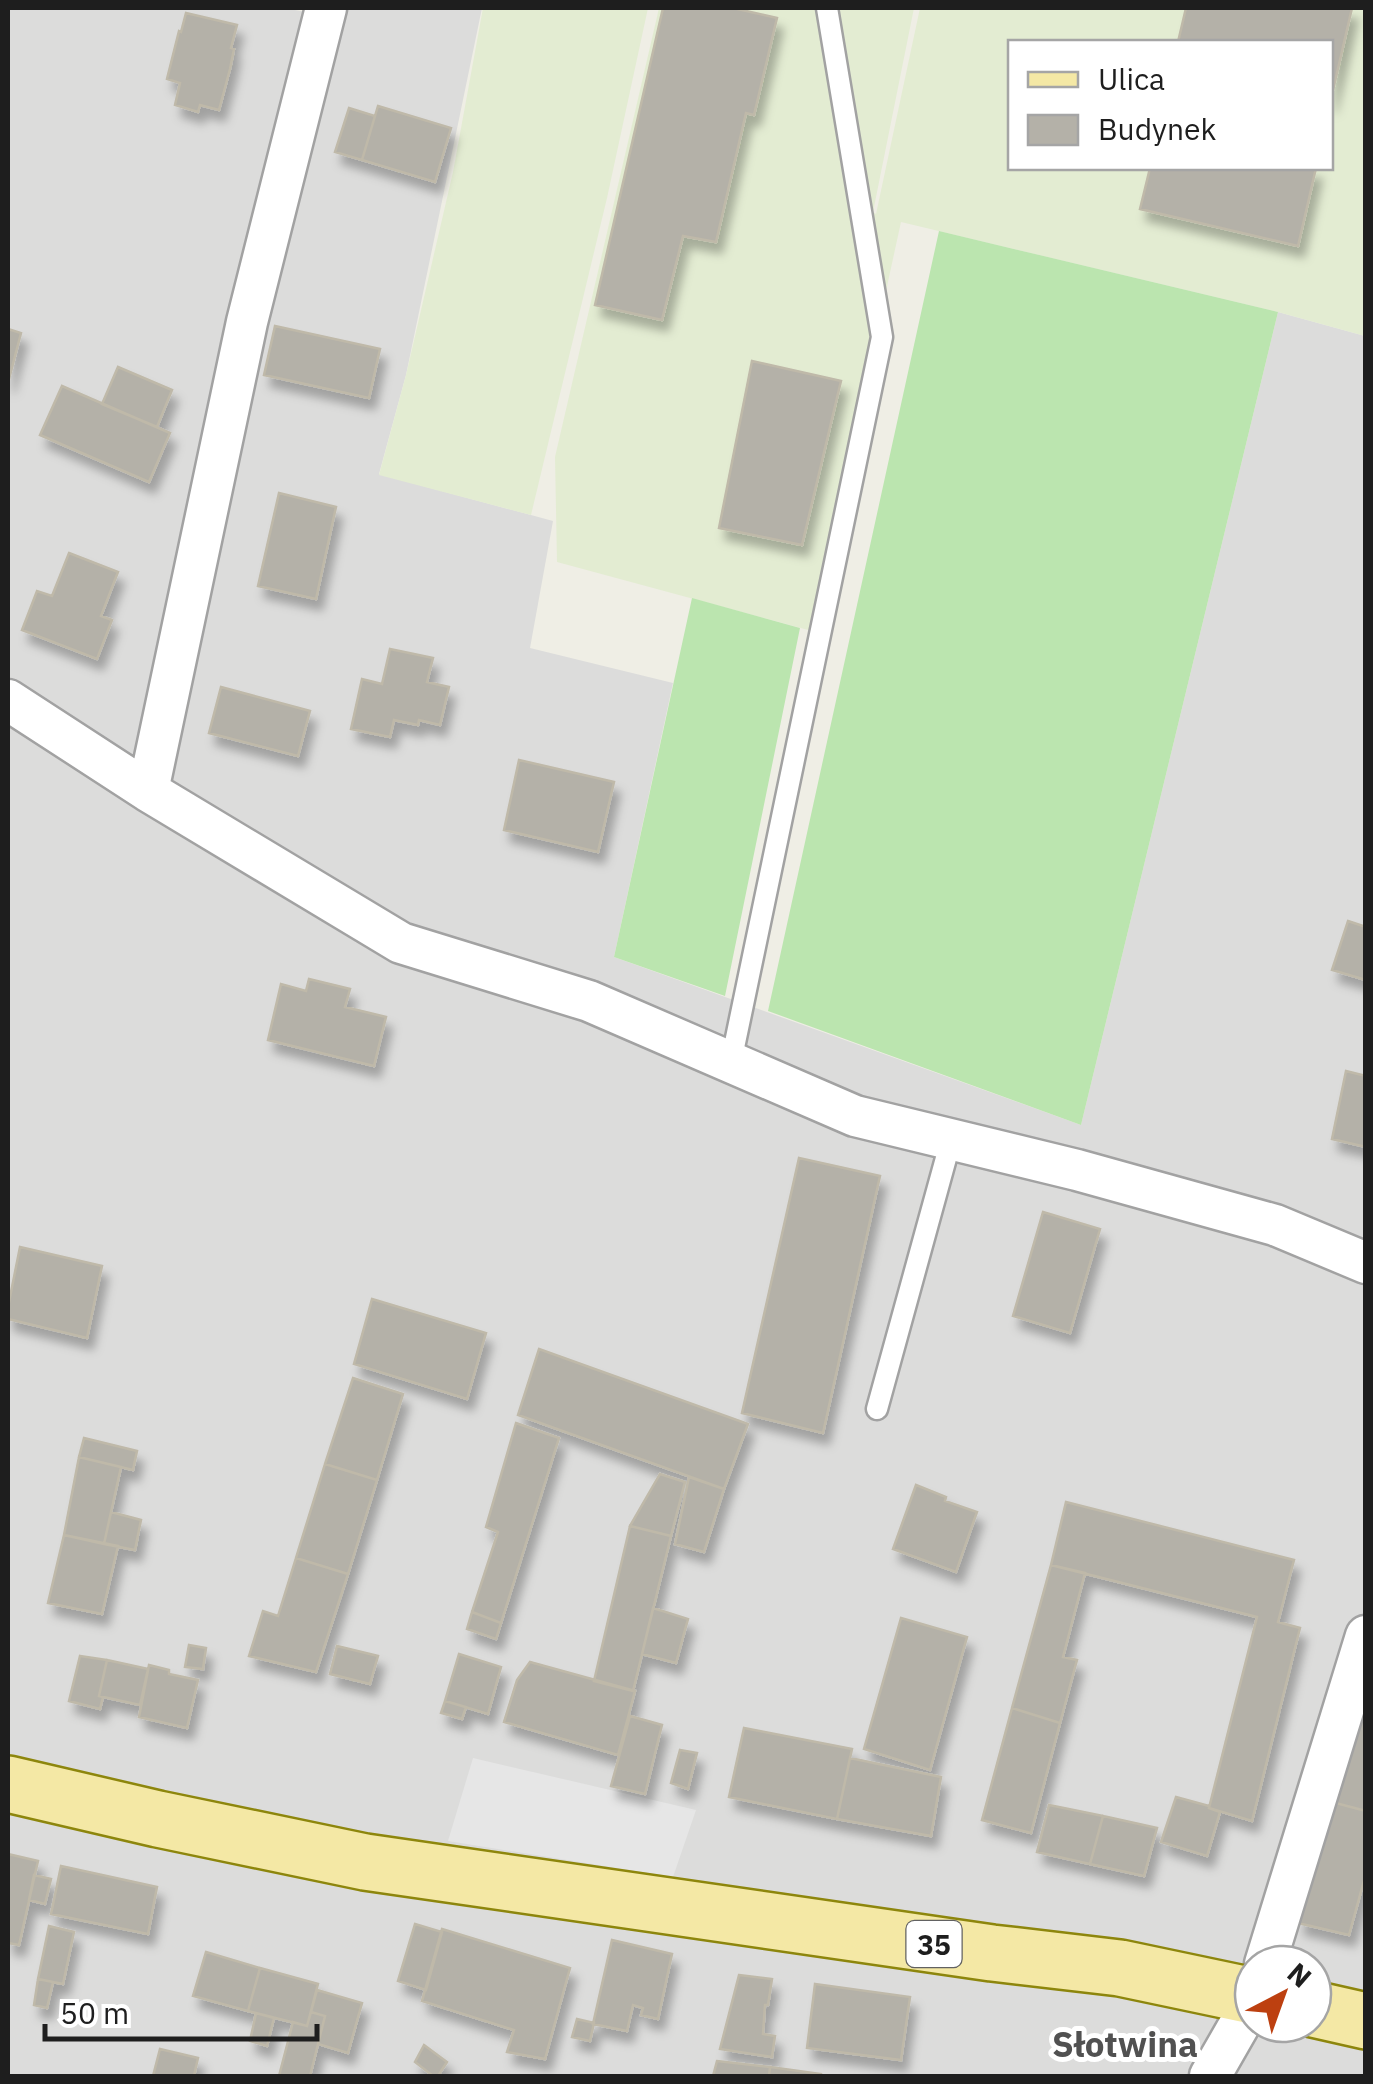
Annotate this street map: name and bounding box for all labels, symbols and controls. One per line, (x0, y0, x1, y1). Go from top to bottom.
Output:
legend (1008, 40, 1333, 170)
text: Ulica (1098, 59, 1165, 98)
text: Budynek (1098, 109, 1217, 148)
road number: 35 (906, 1921, 962, 1967)
north arrow (1233, 1944, 1333, 2044)
text: N (1280, 1954, 1320, 1995)
scale bar (45, 1979, 318, 2041)
text: 50 m (60, 1993, 129, 2032)
district label: Słotwina (1052, 2021, 1198, 2067)

